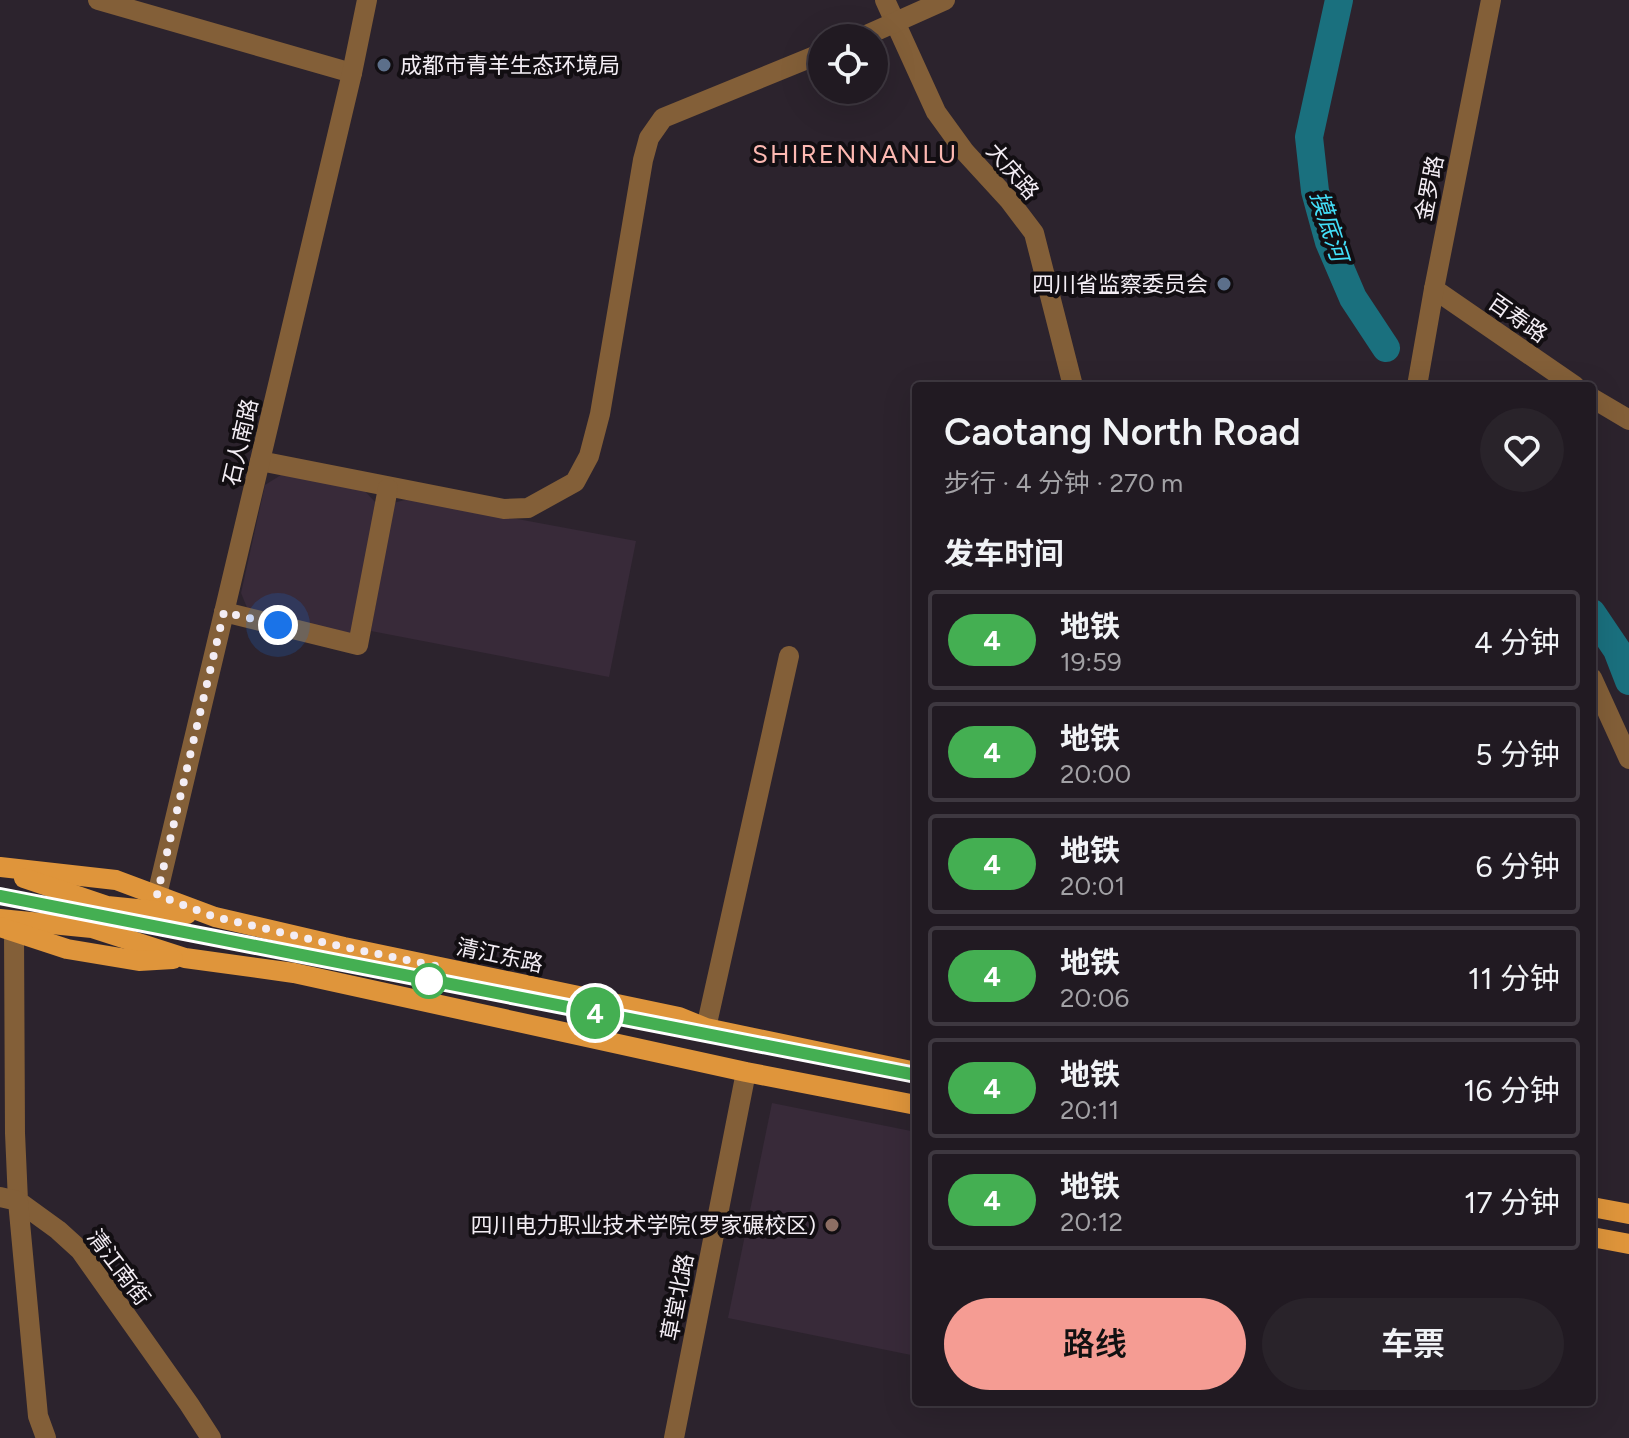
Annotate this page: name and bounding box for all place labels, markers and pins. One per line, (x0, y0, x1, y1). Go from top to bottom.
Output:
place label: 成都市青羊生态环境局 (400, 52, 620, 79)
marker: 成都市青羊生态环境局 (375, 56, 393, 74)
place label: 四川省监察委员会 (1032, 271, 1208, 298)
marker: 四川省监察委员会 (1215, 275, 1233, 293)
unlabelled marker (412, 964, 446, 998)
place label: 四川电力职业技术学院(罗家碾校区) (471, 1212, 816, 1239)
marker: 四川电力职业技术学院(罗家碾校区) (823, 1216, 841, 1234)

